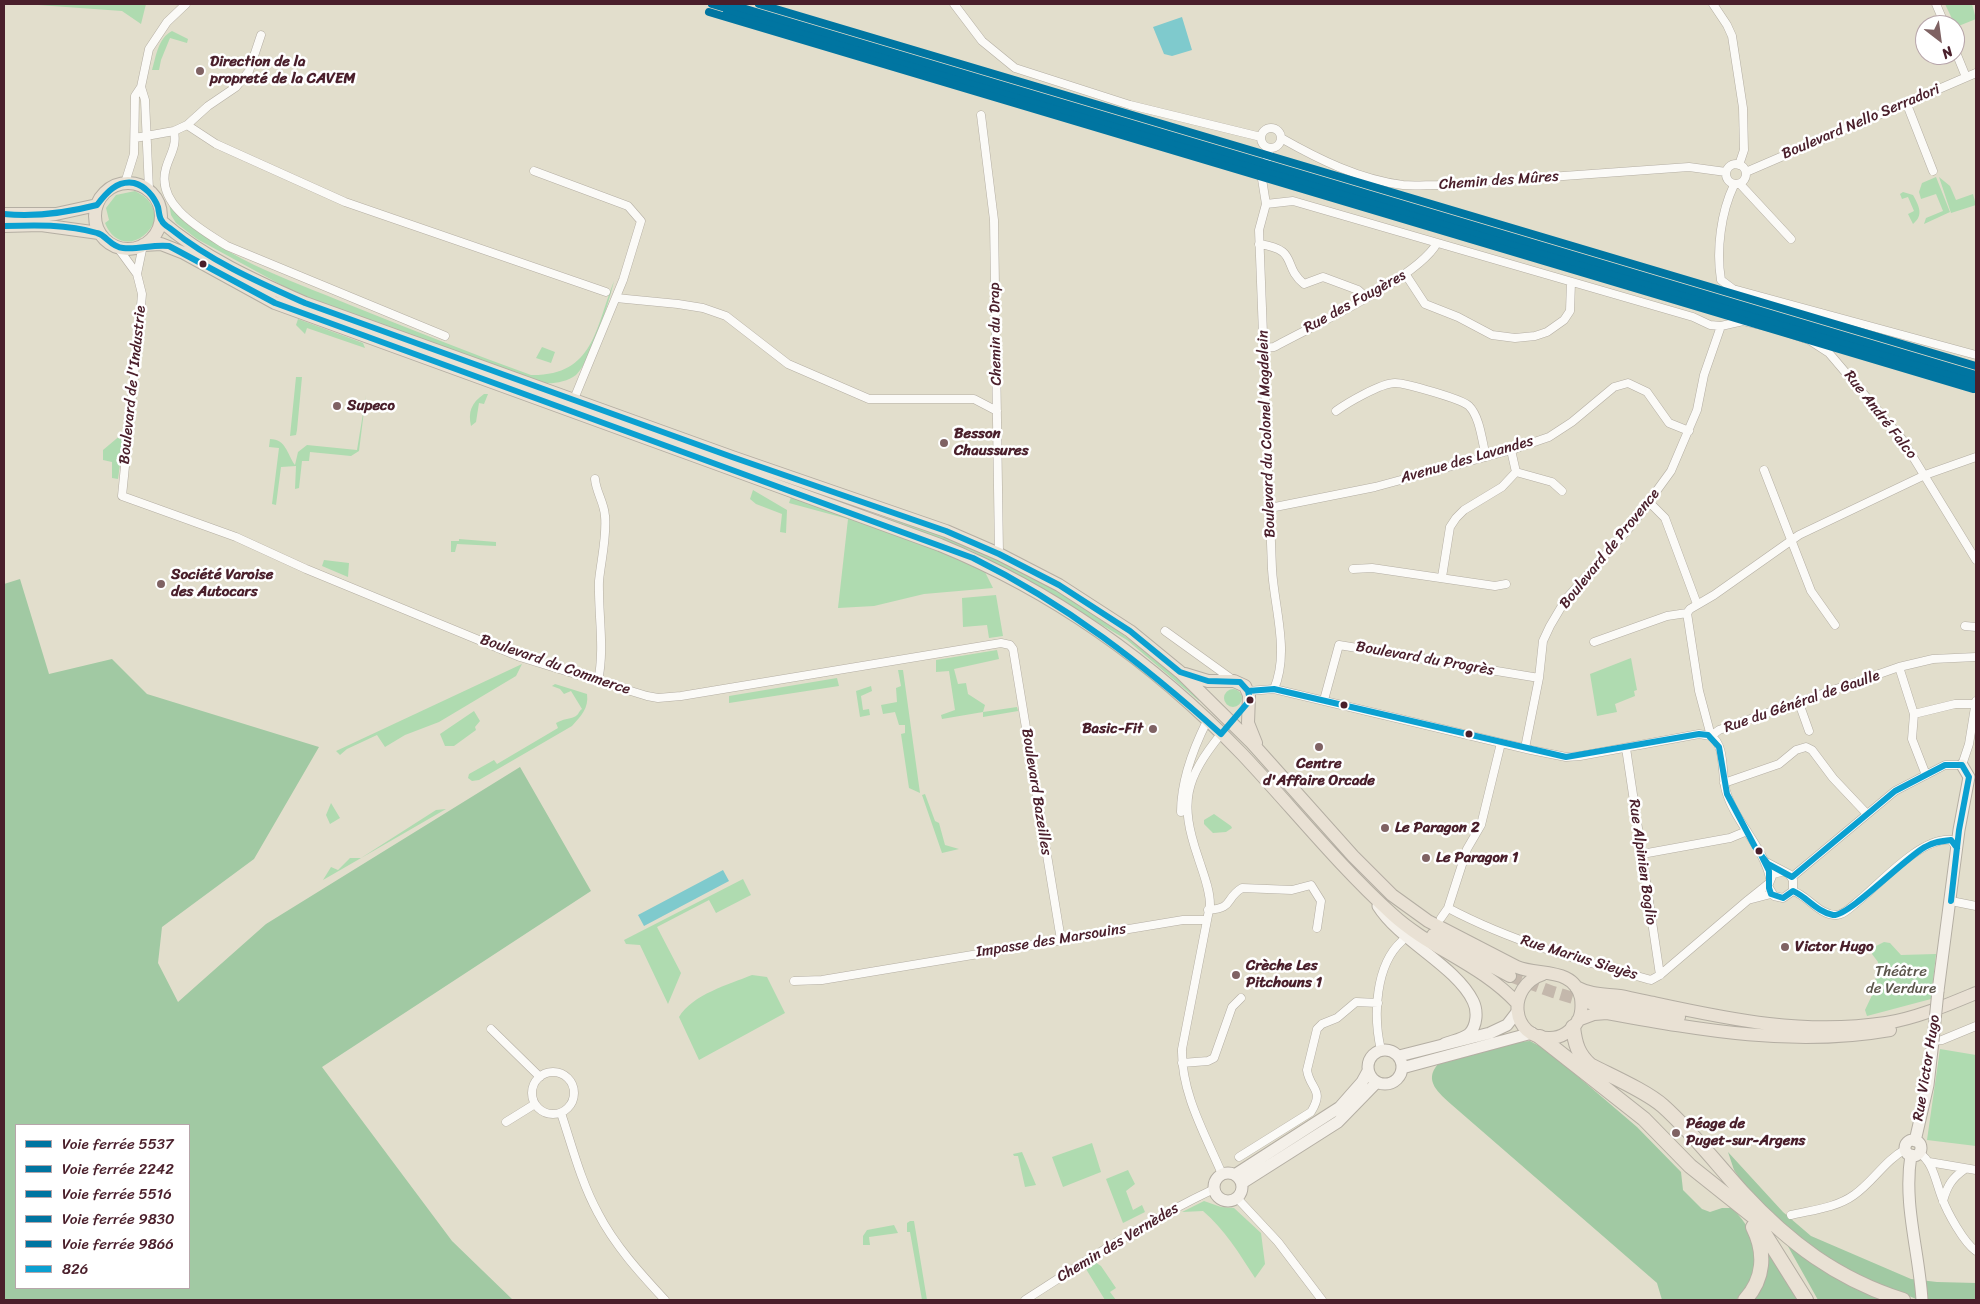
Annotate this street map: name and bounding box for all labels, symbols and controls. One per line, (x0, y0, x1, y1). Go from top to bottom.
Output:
north arrow (1915, 15, 1965, 65)
text: N (1937, 39, 1958, 66)
place label: Direction de la propreté de la CAVEM (210, 53, 355, 88)
marker: Direction de la propreté de la CAVEM (194, 65, 206, 77)
street label: Boulevard Nello Serradori (1779, 81, 1943, 163)
street label: Chemin des Mûres (1438, 168, 1560, 194)
unlabelled marker (198, 259, 208, 269)
street label: Rue des Fougères (1301, 267, 1409, 337)
street label: Chemin du Drap (986, 282, 1006, 386)
street label: Boulevard de l'Industrie (116, 305, 150, 465)
street label: Boulevard du Colonel Magdelein (1254, 330, 1280, 538)
street label: Rue André Falco (1840, 367, 1920, 463)
place label: Supeco (347, 397, 395, 415)
marker: Supeco (331, 400, 343, 412)
place label: Besson Chaussures (954, 425, 1029, 460)
street label: Avenue des Lavandes (1399, 432, 1535, 488)
marker: Besson Chaussures (938, 437, 950, 449)
street label: Boulevard de Provence (1556, 485, 1664, 613)
place label: Société Varoise des Autocars (171, 566, 273, 601)
marker: Société Varoise des Autocars (155, 578, 167, 590)
street label: Boulevard du Commerce (478, 631, 632, 699)
street label: Boulevard du Progrès (1354, 638, 1496, 680)
street label: Rue du Général de Gaulle (1722, 667, 1882, 737)
unlabelled marker (1245, 695, 1255, 705)
unlabelled marker (1339, 700, 1349, 710)
place label: Basic-Fit (1082, 720, 1143, 738)
marker: Basic-Fit (1147, 723, 1159, 735)
street label: Boulevard Bazeilles (1017, 727, 1055, 857)
unlabelled marker (1464, 729, 1474, 739)
marker: Centre d'Affaire Orcade (1313, 741, 1325, 753)
place label: Centre d'Affaire Orcade (1263, 755, 1375, 790)
street label: Rue Alpinien Boglio (1624, 798, 1660, 926)
place label: Le Paragon 2 (1395, 819, 1480, 837)
marker: Le Paragon 2 (1379, 822, 1391, 834)
unlabelled marker (1754, 846, 1764, 856)
place label: Le Paragon 1 (1436, 849, 1518, 867)
marker: Le Paragon 1 (1420, 852, 1432, 864)
street label: Impasse des Marsouins (975, 920, 1127, 962)
street label: Rue Marius Sieyès (1518, 932, 1640, 984)
place label: Victor Hugo (1795, 938, 1874, 956)
marker: Victor Hugo (1779, 941, 1791, 953)
place label: Crèche Les Pitchouns 1 (1246, 957, 1322, 992)
park label: Théâtre de Verdure (1866, 963, 1936, 998)
marker: Crèche Les Pitchouns 1 (1230, 969, 1242, 981)
street label: Rue Victor Hugo (1910, 1014, 1944, 1122)
place label: Péage de Puget-sur-Argens (1686, 1115, 1806, 1150)
legend (15, 1124, 190, 1289)
marker: Péage de Puget-sur-Argens (1670, 1127, 1682, 1139)
text: Voie ferrée 5537 (62, 1131, 174, 1157)
text: Voie ferrée 2242 (62, 1156, 174, 1182)
text: Voie ferrée 5516 (62, 1181, 172, 1207)
street label: Chemin des Vernèdes (1054, 1200, 1182, 1286)
text: Voie ferrée 9830 (62, 1206, 174, 1232)
text: Voie ferrée 9866 (62, 1231, 174, 1257)
text: 826 (62, 1256, 88, 1282)

